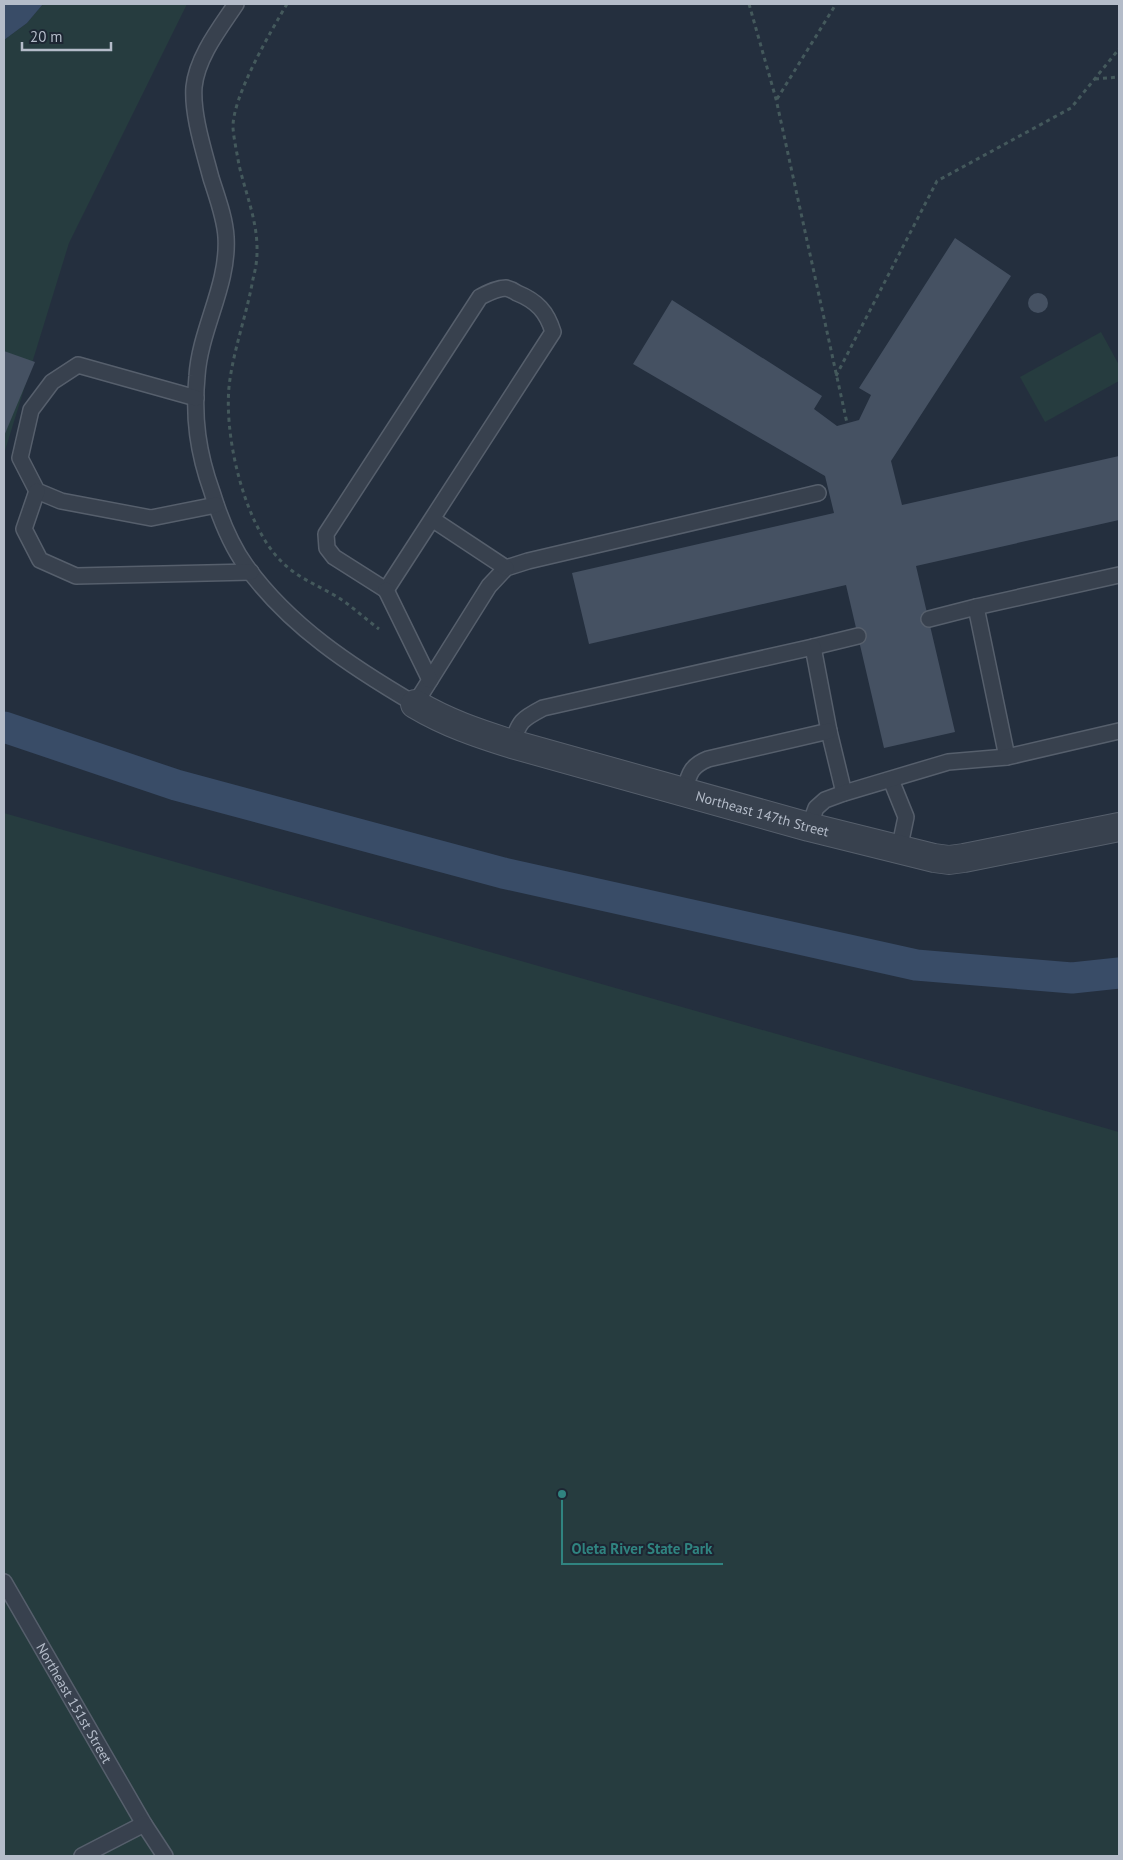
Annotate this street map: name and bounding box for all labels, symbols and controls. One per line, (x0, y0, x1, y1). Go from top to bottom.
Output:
scale bar (22, 20, 111, 52)
text: 20 m (30, 27, 63, 46)
street label: Northeast 147th Street (694, 787, 831, 841)
callout: Oleta River State Park (562, 1534, 723, 1564)
text: Oleta River State Park (572, 1539, 713, 1558)
street label: Northeast 151st Street (32, 1640, 116, 1767)

